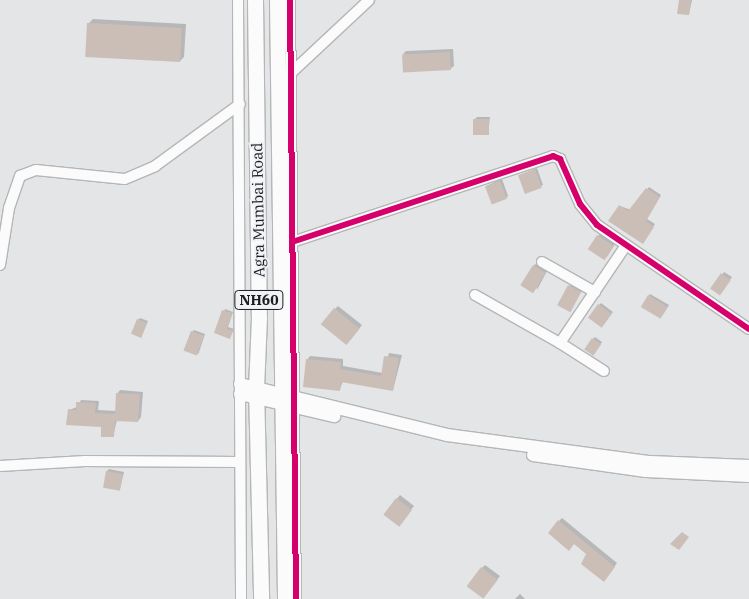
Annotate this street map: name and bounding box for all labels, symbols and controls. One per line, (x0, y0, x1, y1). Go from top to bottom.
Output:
street label: Agra Mumbai Road (248, 142, 268, 278)
road number: NH60 (234, 288, 284, 312)

